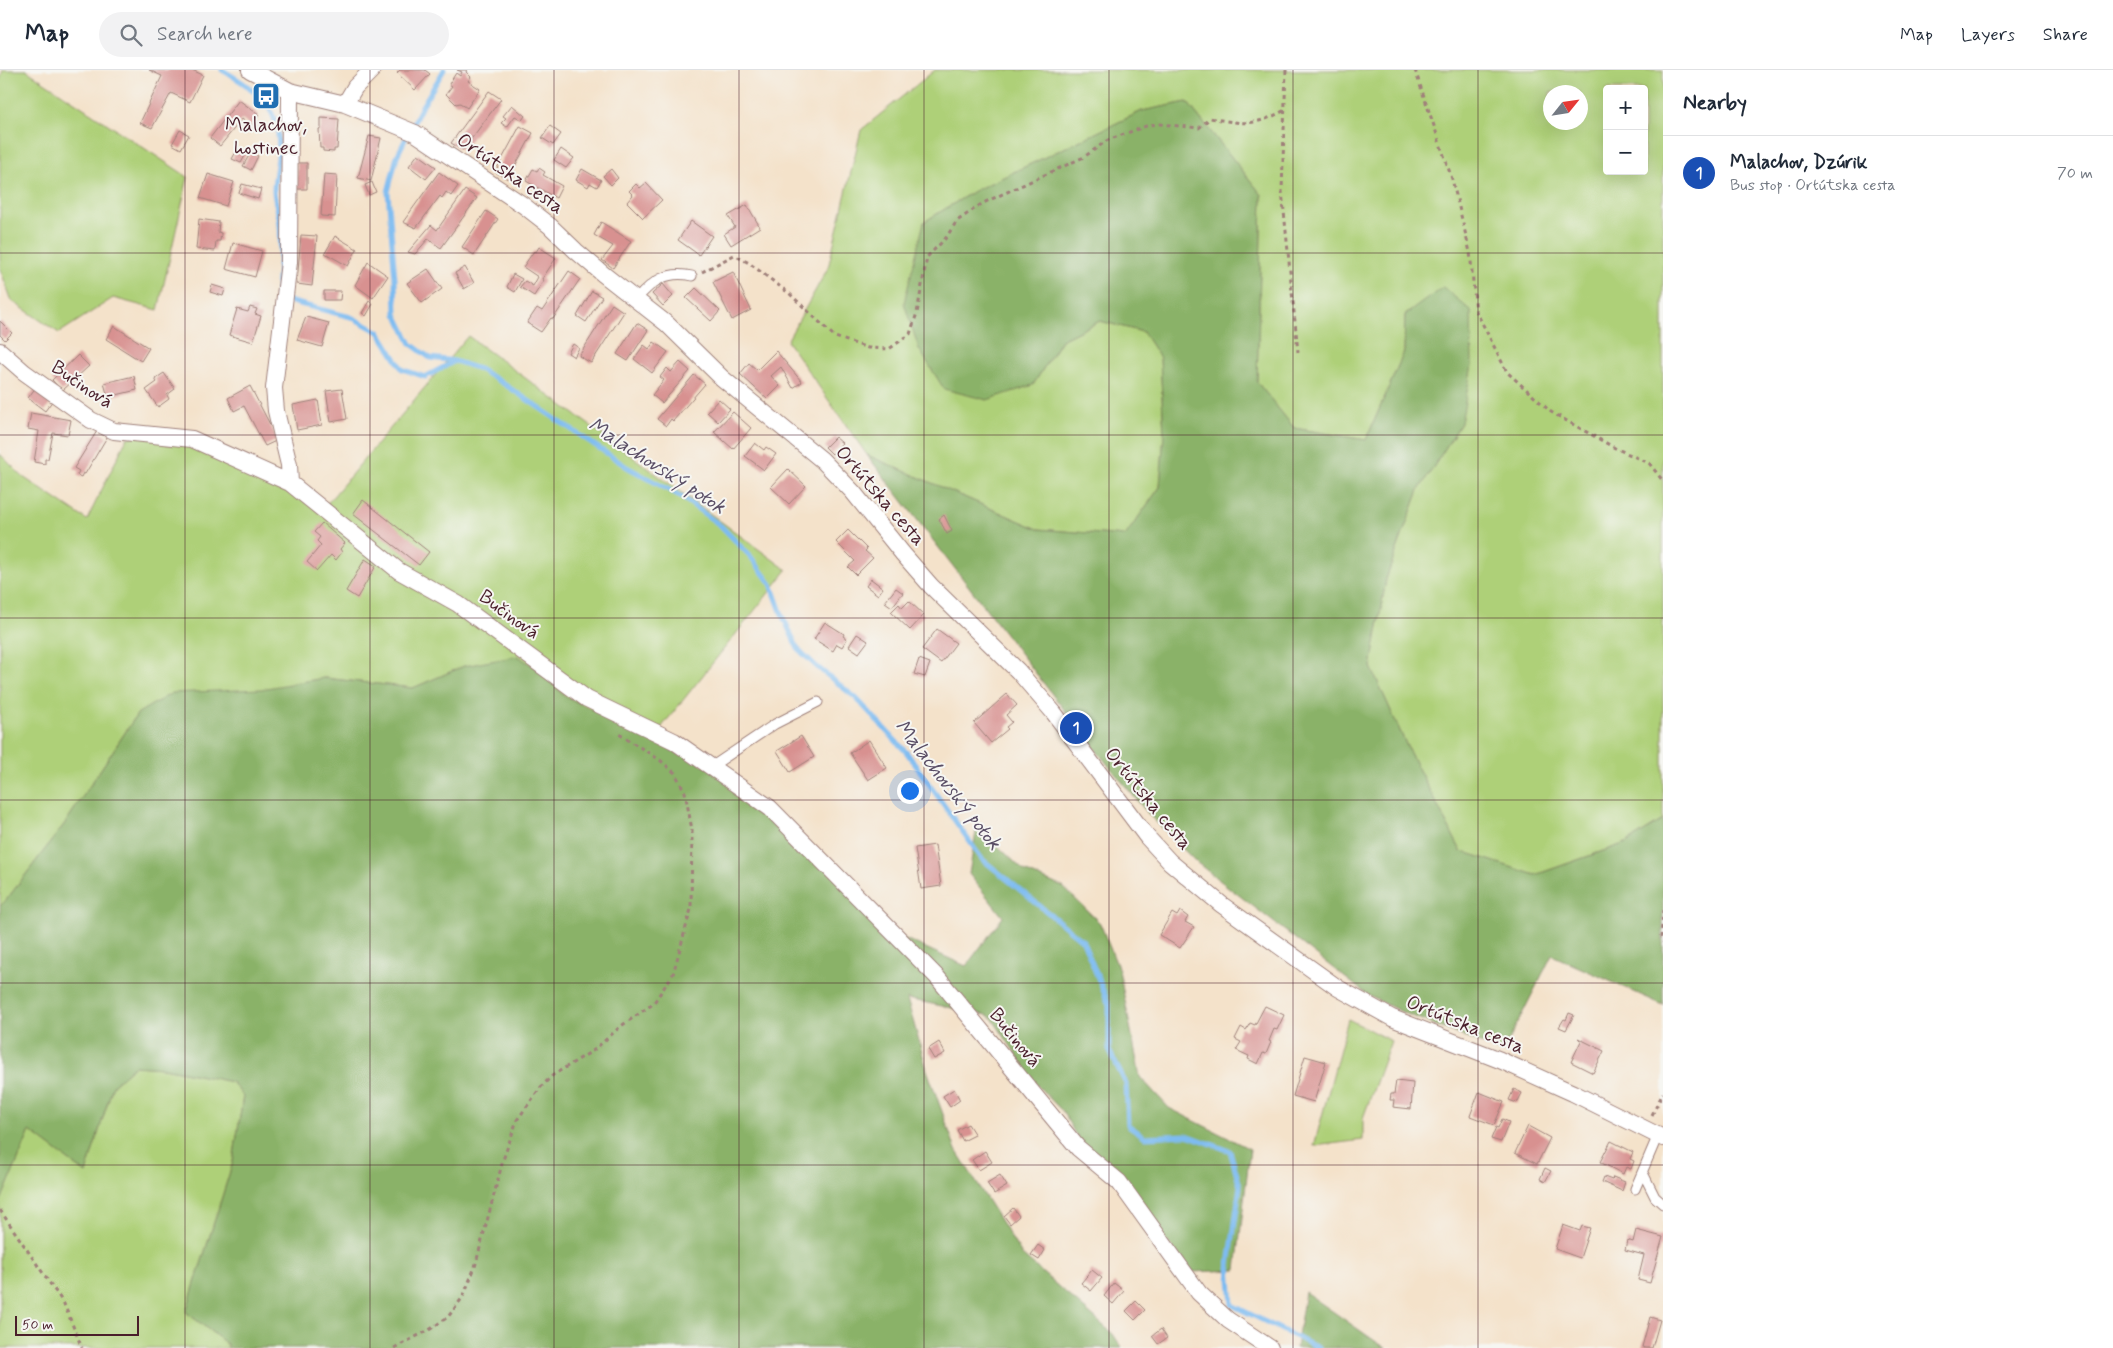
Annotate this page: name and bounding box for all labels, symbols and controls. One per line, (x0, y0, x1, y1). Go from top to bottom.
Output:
search box (99, 12, 449, 57)
text: Map (25, 19, 69, 50)
icon: search (117, 21, 145, 49)
text: Search here (157, 22, 253, 47)
text: Map (1900, 23, 1933, 47)
text: Layers (1961, 23, 2015, 47)
text: Share (2043, 23, 2088, 47)
bus stop icon: Malachov, hostinec (251, 81, 281, 111)
north arrow (1543, 85, 1588, 130)
map controls (1603, 85, 1648, 175)
button: + (1603, 85, 1648, 130)
text: Nearby (1683, 89, 1747, 117)
place label: Malachov, hostinec (225, 112, 307, 162)
street label: Ortútska cesta (451, 127, 569, 221)
button: − (1603, 130, 1648, 175)
text: Malachov, Dzúrik (1730, 150, 1867, 175)
text: 1 (1695, 163, 1703, 184)
text: 70 m (2057, 163, 2093, 184)
text: Bus stop · Ortútska cesta (1730, 175, 1895, 196)
street label: Bučinová (46, 354, 118, 416)
water label: Malachovský potok (583, 411, 731, 521)
street label: Ortútska cesta (829, 440, 931, 552)
street label: Bučinová (473, 584, 545, 646)
pin: 1 (1060, 709, 1092, 747)
water label: Malachovský potok (888, 714, 1008, 856)
street label: Ortútska cesta (1098, 742, 1198, 856)
your location (897, 778, 923, 804)
street label: Ortútska cesta (1402, 989, 1528, 1061)
street label: Bučinová (983, 1002, 1047, 1074)
scale bar (15, 1313, 139, 1336)
text: 50 m (22, 1316, 53, 1334)

